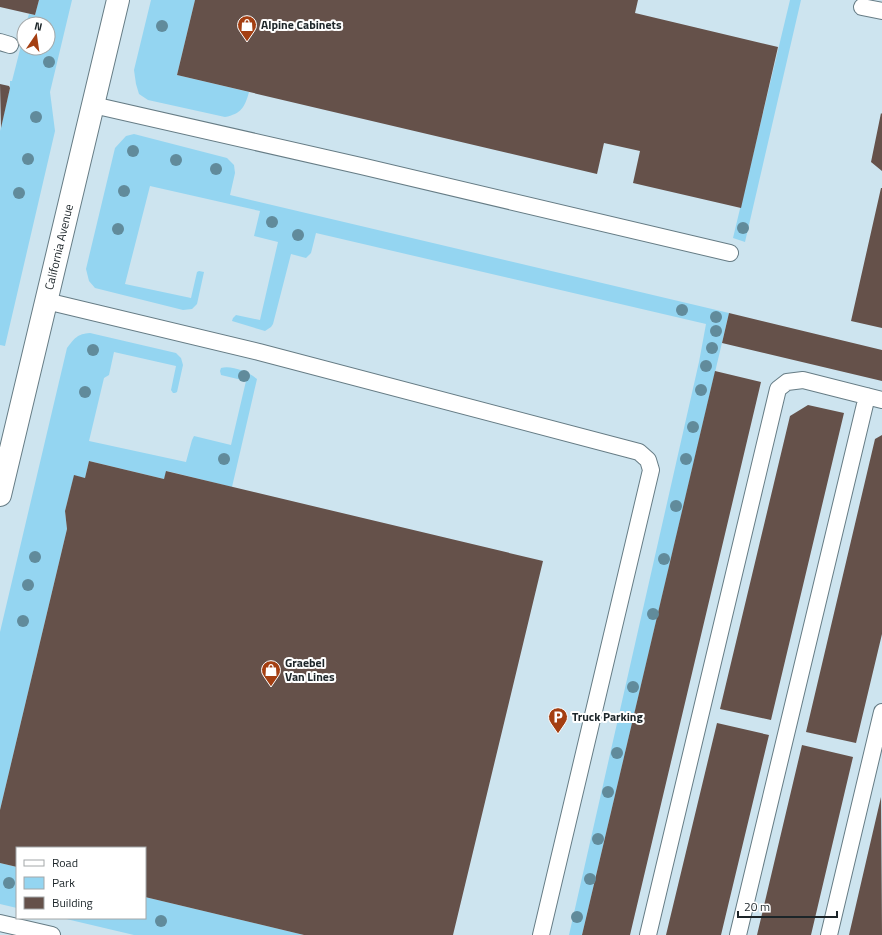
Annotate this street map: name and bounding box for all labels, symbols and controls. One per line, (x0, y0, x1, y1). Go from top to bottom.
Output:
shop icon: Alpine Cabinets (236, 14, 258, 42)
place label: Alpine Cabinets (261, 15, 342, 34)
north arrow (16, 16, 56, 56)
text: N (33, 18, 44, 35)
street label: California Avenue (39, 202, 78, 292)
place label: Graebel Van Lines (285, 653, 335, 686)
shop icon: Graebel Van Lines (260, 659, 282, 687)
parking icon: Truck Parking (547, 706, 569, 734)
place label: Truck Parking (572, 707, 643, 726)
legend (16, 847, 146, 919)
text: Road (52, 853, 78, 872)
text: Park (52, 873, 75, 892)
text: Building (52, 893, 93, 912)
scale bar (738, 893, 837, 919)
text: 20 m (744, 897, 770, 916)

